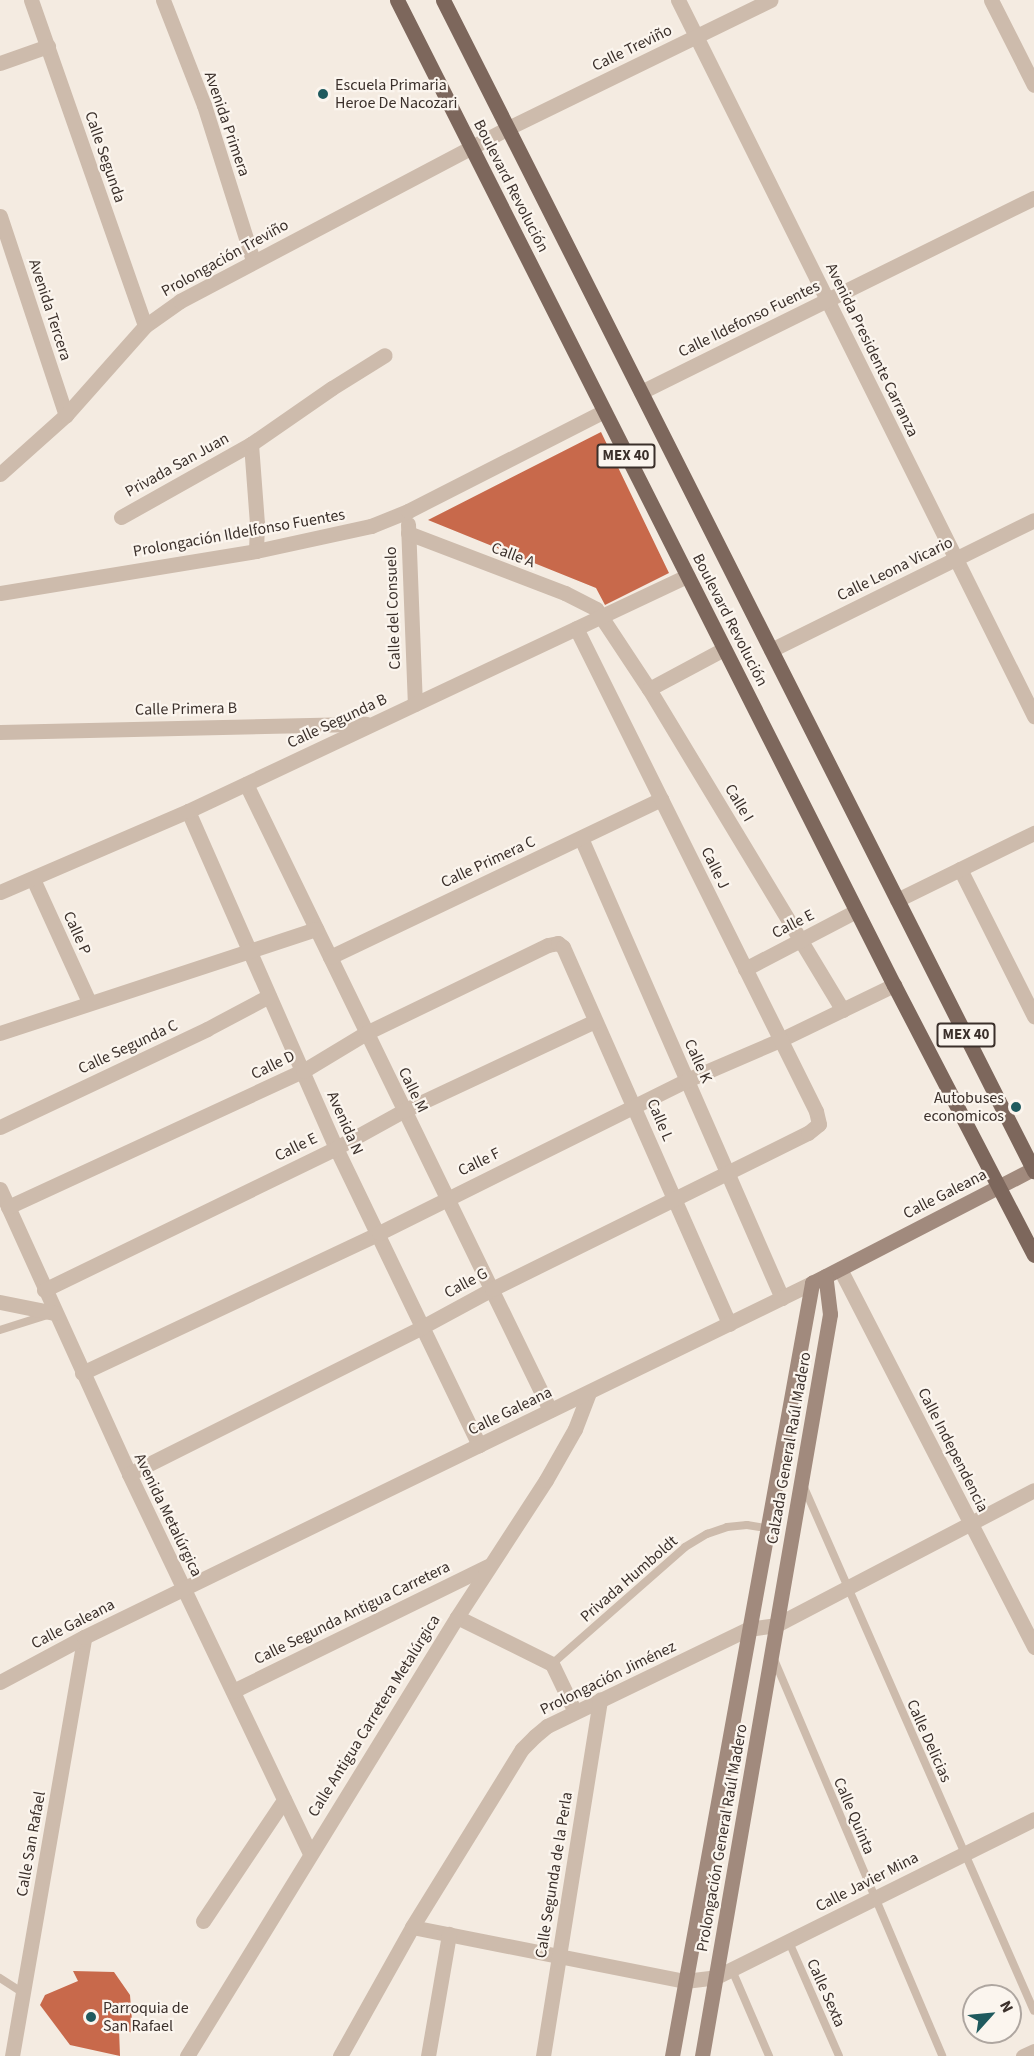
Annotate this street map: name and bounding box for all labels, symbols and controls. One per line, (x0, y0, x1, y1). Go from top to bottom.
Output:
street label: Calle Treviño (589, 20, 675, 76)
street label: Avenida Primera (200, 69, 254, 179)
place label: Escuela Primaria Heroe De Nacozari (335, 75, 457, 113)
marker: Escuela Primaria Heroe De Nacozari (316, 87, 330, 101)
street label: Calle Segunda (80, 109, 130, 205)
street label: Boulevard Revolución (469, 117, 553, 255)
street label: Prolongación Treviño (158, 215, 292, 301)
street label: Avenida Tercera (25, 257, 75, 363)
street label: Avenida Presidente Carranza (822, 260, 922, 440)
street label: Calle Ildefonso Fuentes (675, 276, 823, 362)
street label: Privada San Juan (122, 429, 232, 501)
road number: MEX 40 (596, 444, 656, 468)
street label: Prolongación Ildelfonso Fuentes (132, 505, 346, 561)
street label: Calle Leona Vicario (834, 533, 956, 605)
street label: Calle A (488, 538, 538, 572)
street label: Calle del Consuelo (381, 546, 405, 670)
street label: Boulevard Revolución (688, 551, 772, 689)
street label: Calle Segunda B (284, 690, 390, 752)
street label: Calle Primera B (135, 699, 237, 719)
street label: Calle I (720, 781, 758, 825)
street label: Calle Primera C (438, 832, 538, 892)
street label: Calle J (697, 844, 733, 892)
street label: Calle E (769, 905, 817, 943)
street label: Calle P (59, 908, 95, 958)
street label: Calle Segunda C (75, 1016, 181, 1078)
road number: MEX 40 (936, 1023, 996, 1047)
street label: Calle K (680, 1036, 716, 1086)
street label: Calle D (248, 1046, 298, 1084)
street label: Calle M (394, 1064, 432, 1116)
street label: Avenida N (323, 1088, 367, 1158)
place label: Autobuses economicos (924, 1088, 1004, 1126)
street label: Calle L (643, 1096, 677, 1144)
marker: Autobuses economicos (1009, 1100, 1023, 1114)
street label: Calle E (272, 1129, 320, 1165)
street label: Calle F (455, 1144, 503, 1180)
street label: Calle Galeana (900, 1165, 990, 1223)
street label: Calle G (441, 1264, 491, 1302)
street label: Calzada General Raúl Madero (763, 1351, 815, 1545)
street label: Calle Galeana (465, 1382, 555, 1440)
street label: Calle Independencia (913, 1385, 993, 1515)
street label: Avenida Metalúrgica (130, 1450, 206, 1580)
street label: Privada Humboldt (577, 1532, 681, 1626)
street label: Calle Segunda Antigua Carretera (251, 1557, 453, 1669)
street label: Calle Galeana (28, 1595, 118, 1653)
street label: Calle Antigua Carretera Metalúrgica (304, 1611, 444, 1821)
street label: Prolongación Jiménez (537, 1637, 679, 1719)
street label: Calle Delicias (902, 1697, 956, 1785)
street label: Prolongación General Raúl Madero (692, 1723, 752, 1953)
street label: Calle Quinta (829, 1775, 879, 1857)
street label: Calle San Rafael (12, 1790, 50, 1898)
street label: Calle Segunda de la Perla (531, 1790, 577, 1960)
street label: Calle Javier Mina (812, 1848, 922, 1916)
street label: Calle Sexta (802, 1956, 850, 2030)
north arrow (962, 1984, 1022, 2044)
text: N (994, 1997, 1018, 2016)
place label: Parroquia de San Rafael (103, 1998, 189, 2036)
marker: Parroquia de San Rafael (84, 2010, 98, 2024)

